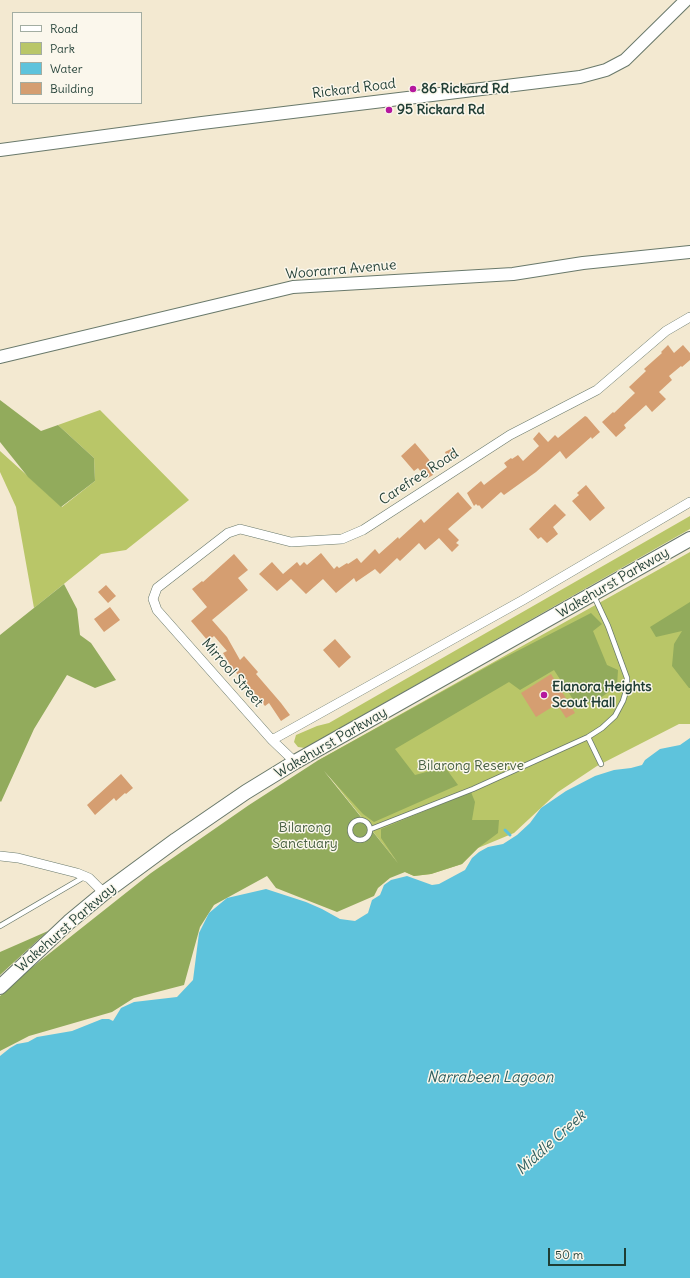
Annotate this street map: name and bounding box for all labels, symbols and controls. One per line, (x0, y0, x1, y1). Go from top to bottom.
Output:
legend (12, 12, 142, 104)
text: Road (50, 21, 78, 36)
text: Park (50, 41, 75, 56)
text: Water (50, 61, 83, 76)
street label: Rickard Road (311, 76, 397, 102)
text: Building (50, 81, 94, 96)
place label: 86 Rickard Rd (421, 81, 509, 97)
marker: 86 Rickard Rd (408, 84, 418, 94)
place label: 95 Rickard Rd (397, 102, 485, 118)
marker: 95 Rickard Rd (384, 105, 394, 115)
street label: Woorarra Avenue (285, 257, 397, 283)
street label: Carefree Road (376, 445, 462, 509)
street label: Wakehurst Parkway (554, 544, 672, 622)
street label: Mirrool Street (198, 635, 266, 711)
place label: Elanora Heights Scout Hall (552, 679, 652, 712)
marker: Elanora Heights Scout Hall (539, 690, 549, 700)
street label: Wakehurst Parkway (272, 704, 390, 782)
park label: Bilarong Reserve (418, 758, 524, 774)
park label: Bilarong Sanctuary (272, 820, 338, 852)
street label: Wakehurst Parkway (13, 880, 119, 976)
water label: Narrabeen Lagoon (427, 1069, 553, 1087)
water label: Middle Creek (513, 1107, 589, 1179)
scale bar (550, 1240, 628, 1266)
text: 50 m (555, 1247, 583, 1262)

